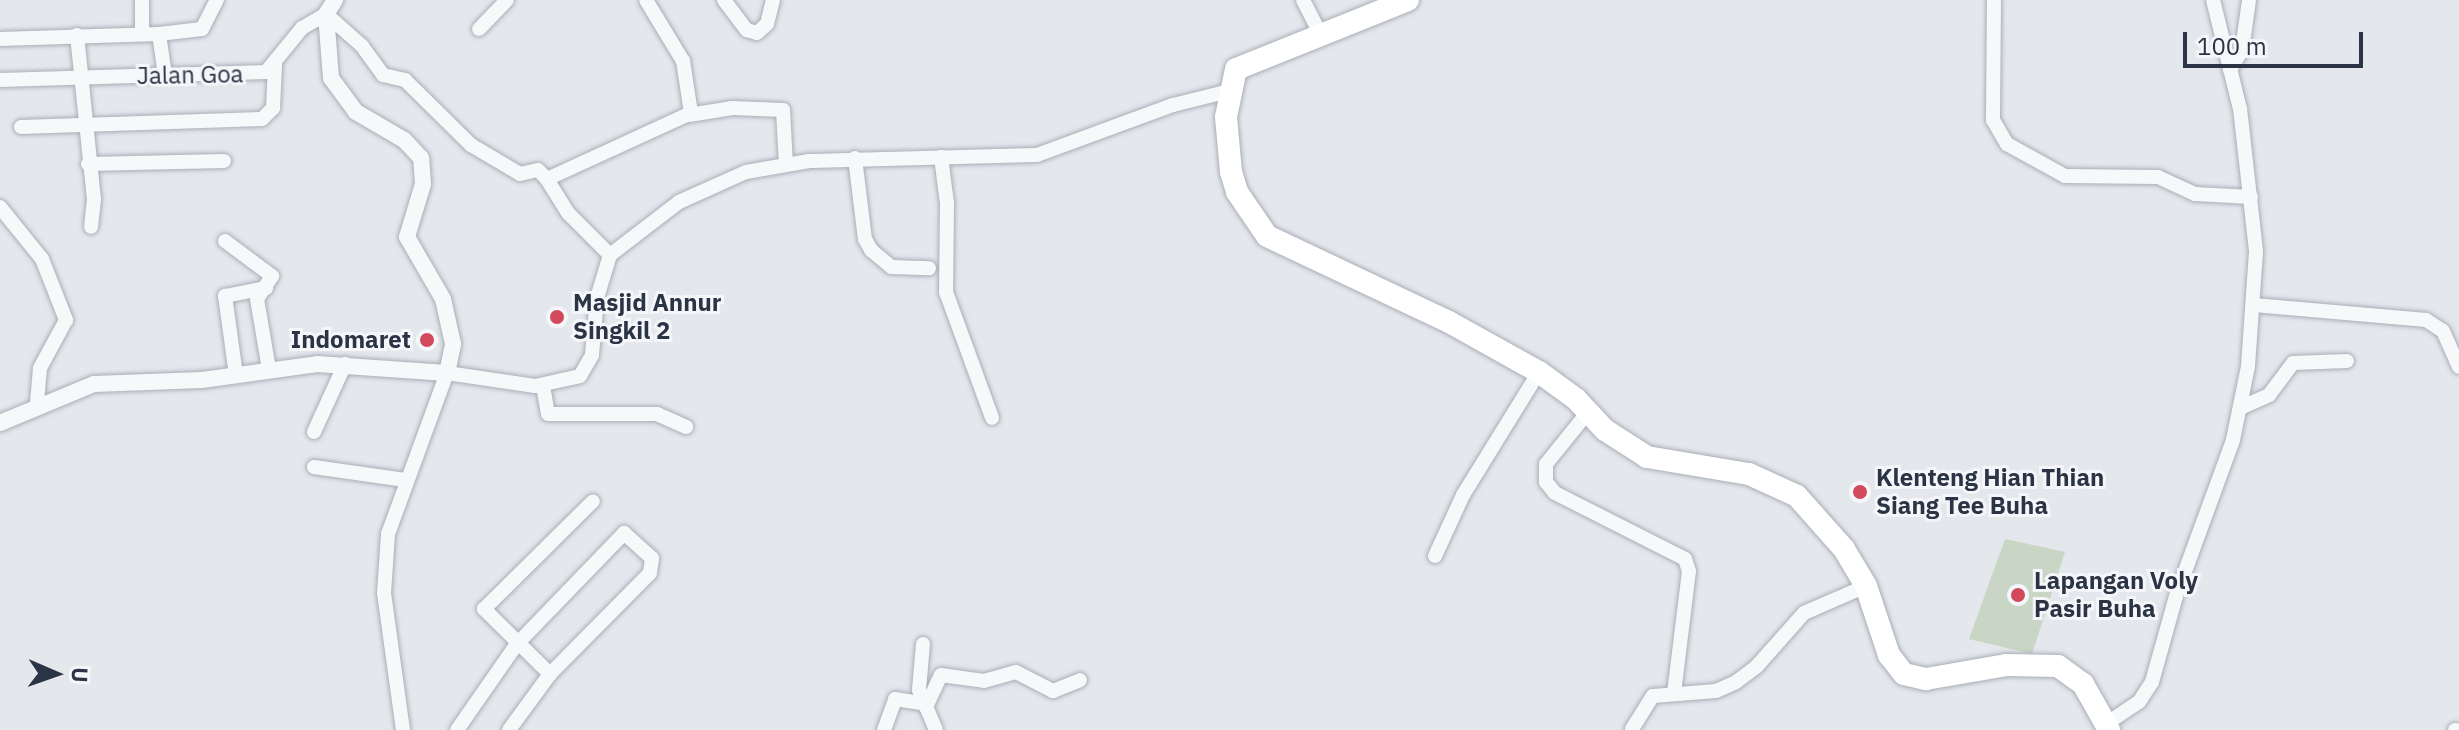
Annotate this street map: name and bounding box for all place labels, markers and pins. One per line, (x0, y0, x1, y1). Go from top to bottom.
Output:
place label: Masjid Annur Singkil 2 (573, 289, 721, 345)
marker: Masjid Annur Singkil 2 (548, 308, 566, 326)
place label: Indomaret (291, 326, 411, 354)
marker: Indomaret (418, 331, 436, 349)
place label: Klenteng Hian Thian Siang Tee Buha (1876, 464, 2104, 520)
marker: Klenteng Hian Thian Siang Tee Buha (1851, 483, 1869, 501)
place label: Lapangan Voly Pasir Buha (2034, 567, 2198, 623)
marker: Lapangan Voly Pasir Buha (2009, 586, 2027, 604)

